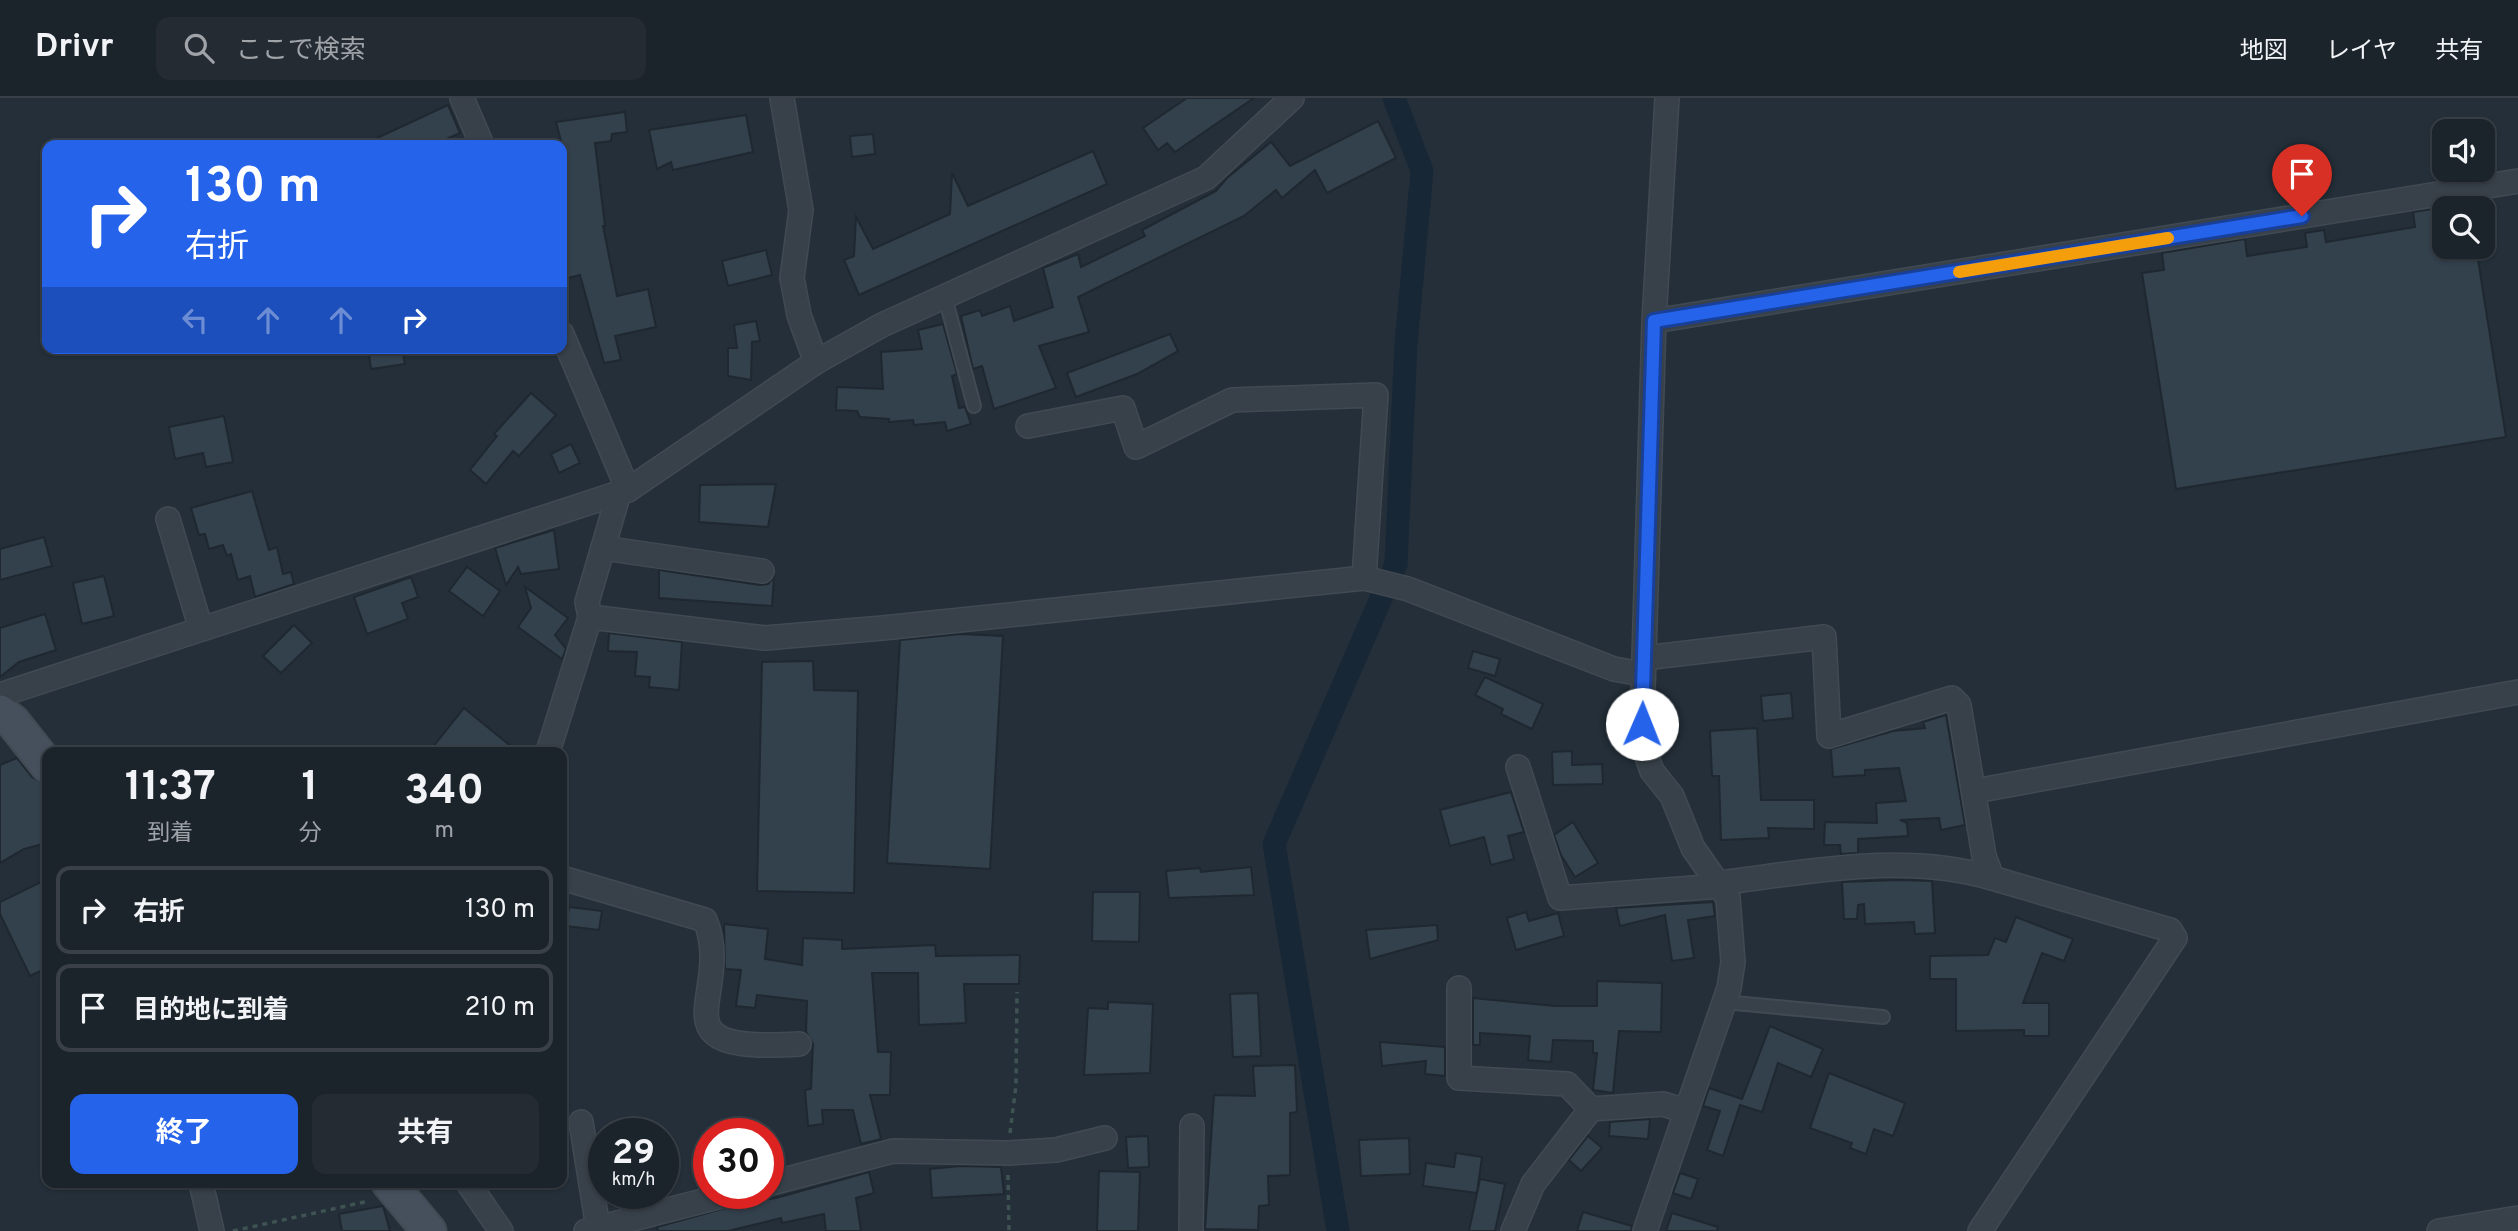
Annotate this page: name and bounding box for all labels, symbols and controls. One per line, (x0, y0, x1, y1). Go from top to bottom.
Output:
search box (156, 17, 646, 80)
text: Drivr (35, 27, 114, 69)
icon: search (180, 29, 218, 67)
text: ここで検索 (236, 35, 366, 68)
text: 地図 (2240, 37, 2288, 67)
text: レイヤ (2326, 37, 2397, 67)
text: 共有 (2435, 37, 2483, 67)
map controls (2432, 119, 2495, 259)
button: sound (2432, 119, 2495, 182)
pin (2272, 144, 2332, 216)
icon: arrive (2283, 155, 2321, 193)
text: 130 m (185, 158, 321, 220)
icon: right (70, 168, 161, 259)
button: search (2432, 196, 2495, 259)
text: 右折 (185, 228, 249, 268)
icon: left (176, 301, 214, 339)
icon: ahead (249, 301, 287, 339)
icon: ahead (322, 301, 360, 339)
icon: right (395, 301, 433, 339)
position arrow (1605, 687, 1679, 761)
text: 11:37 (125, 762, 216, 815)
text: 1 (302, 762, 318, 815)
text: 340 (404, 766, 484, 819)
text: m (434, 817, 454, 846)
text: 到着 (147, 820, 193, 849)
text: 分 (299, 820, 322, 849)
icon: right (74, 891, 112, 929)
text: 130 m (465, 894, 535, 927)
text: 右折 (133, 897, 185, 930)
icon: arrive (74, 989, 112, 1027)
text: 210 m (465, 992, 535, 1025)
text: 目的地に到着 (133, 995, 289, 1028)
button: 終了 (70, 1094, 298, 1174)
button: 共有 (312, 1094, 539, 1174)
speed limit sign: 30 (693, 1118, 784, 1209)
text: 29 (612, 1132, 655, 1176)
text: km/h (612, 1169, 655, 1192)

